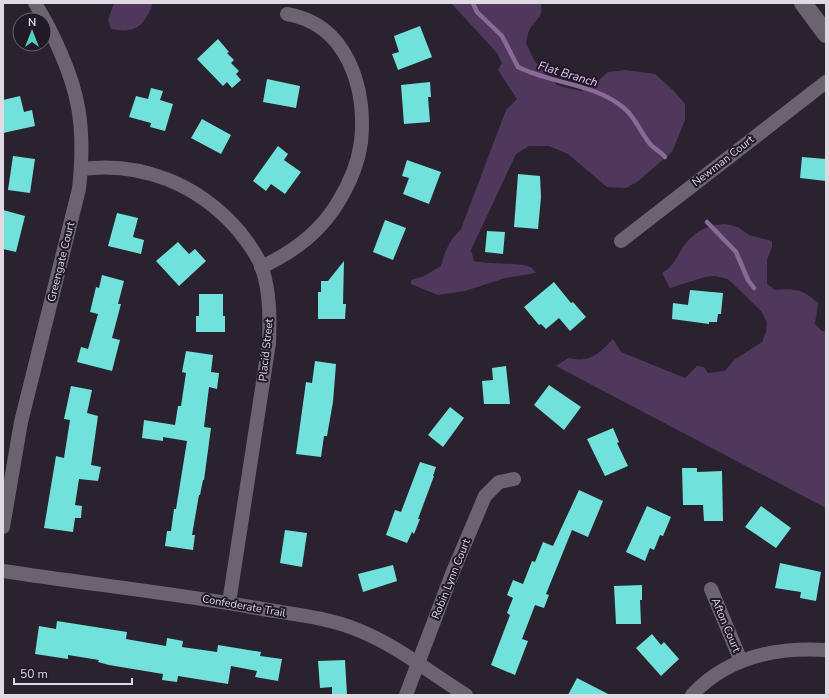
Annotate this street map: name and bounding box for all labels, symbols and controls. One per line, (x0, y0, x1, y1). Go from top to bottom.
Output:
north arrow (12, 12, 52, 52)
text: N (28, 15, 36, 30)
water label: Flat Branch (536, 57, 600, 91)
street label: Newman Court (689, 132, 757, 190)
street label: Greengate Court (44, 220, 78, 304)
street label: Placid Street (255, 318, 277, 382)
street label: Robin Lynn Court (428, 537, 474, 621)
street label: Confederate Trail (201, 591, 288, 621)
street label: Afton Court (708, 596, 744, 655)
scale bar (14, 660, 132, 686)
text: 50 m (20, 666, 48, 682)

